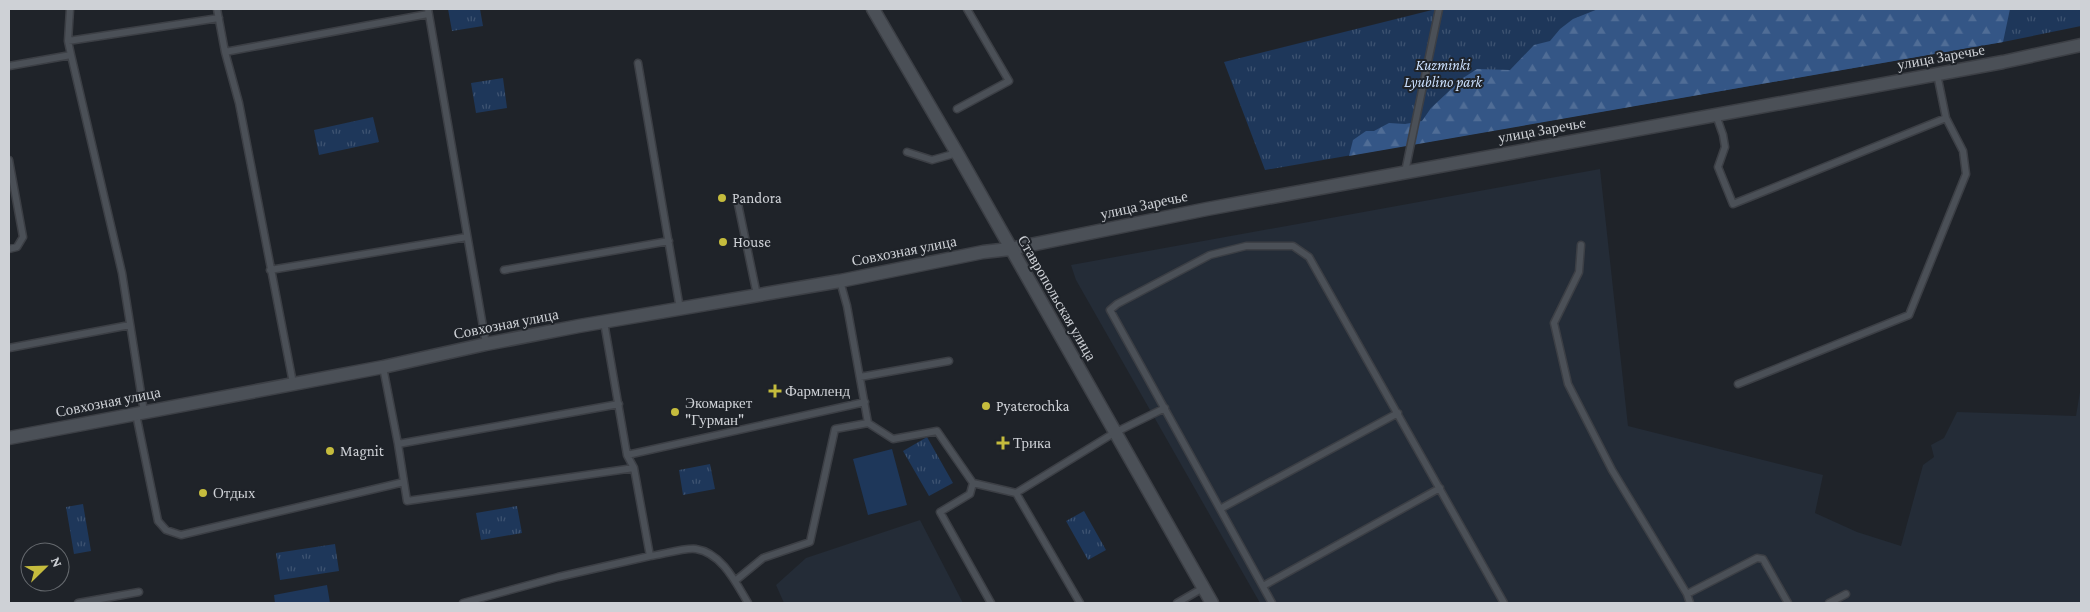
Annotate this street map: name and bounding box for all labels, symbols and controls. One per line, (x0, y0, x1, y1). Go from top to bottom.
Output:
street label: улица Заречье (1896, 41, 1986, 73)
park label: Kuzminki Lyublino park (1404, 57, 1484, 91)
street label: улица Заречье (1497, 114, 1587, 146)
street label: улица Заречье (1099, 188, 1189, 222)
place label: Pandora (732, 190, 782, 206)
marker: Pandora (716, 192, 728, 204)
street label: Ставропольская улица (1015, 232, 1100, 364)
street label: Совхозная улица (850, 233, 958, 269)
place label: House (733, 234, 771, 250)
marker: House (717, 236, 729, 248)
street label: Совхозная улица (452, 306, 560, 342)
place label: Фармленд (785, 383, 850, 399)
street label: Совхозная улица (54, 384, 162, 420)
marker: Фармленд (769, 385, 781, 397)
place label: Экомаркет "Гурман" (685, 395, 753, 428)
place label: Pyaterochka (996, 398, 1069, 415)
marker: Pyaterochka (980, 400, 992, 412)
marker: Экомаркет "Гурман" (669, 406, 681, 418)
place label: Трика (1013, 435, 1051, 451)
marker: Трика (997, 437, 1009, 449)
place label: Magnit (340, 443, 385, 460)
marker: Magnit (324, 445, 336, 457)
place label: Отдых (213, 485, 256, 501)
marker: Отдых (197, 487, 209, 499)
north arrow (20, 542, 70, 592)
text: N (48, 554, 66, 570)

